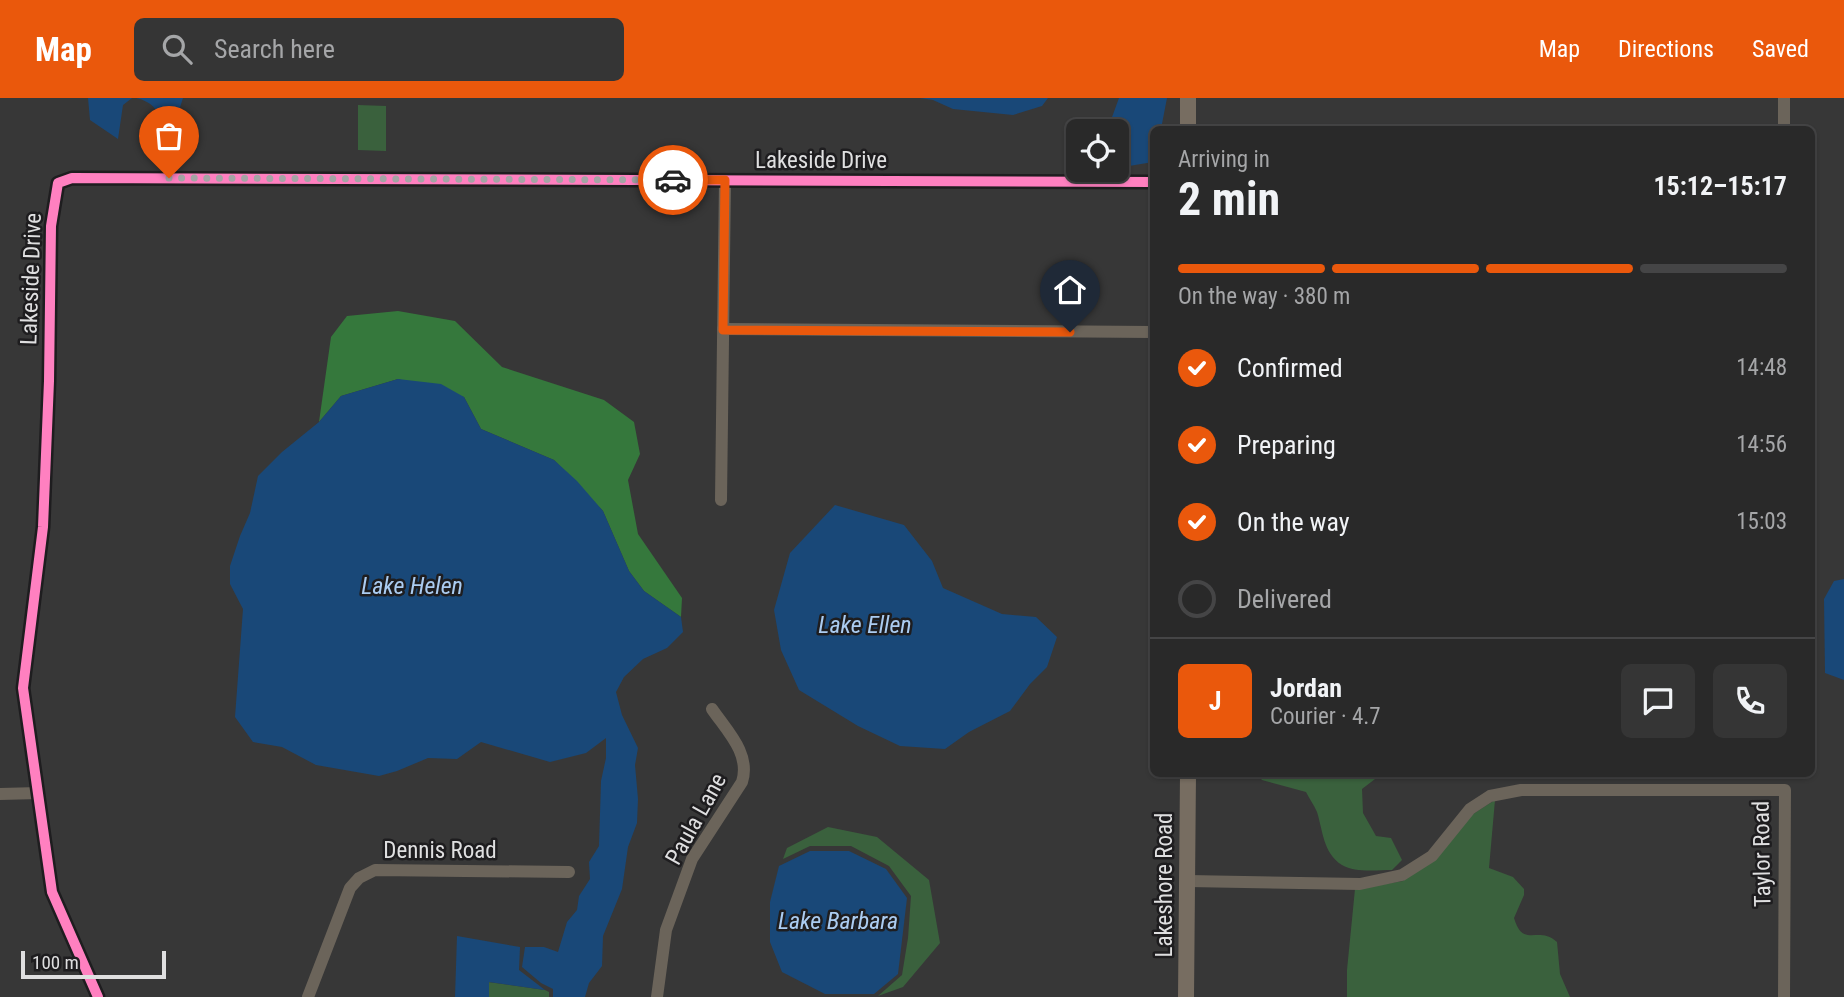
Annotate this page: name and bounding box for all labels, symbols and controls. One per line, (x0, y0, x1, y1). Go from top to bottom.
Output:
search box (134, 18, 624, 81)
text: Map (35, 30, 92, 69)
icon: search (158, 30, 196, 68)
text: Search here (214, 34, 335, 64)
text: Map (1539, 35, 1580, 63)
text: Directions (1618, 35, 1714, 63)
text: Saved (1752, 35, 1809, 63)
pin (139, 106, 199, 178)
icon: bag (150, 117, 188, 155)
map controls (1066, 119, 1129, 182)
button: locate (1066, 119, 1129, 182)
courier (638, 145, 708, 215)
text: Arriving in (1178, 146, 1270, 173)
street label: Lakeside Drive (755, 147, 887, 174)
icon: car (654, 161, 692, 199)
text: 15:12–15:17 (1653, 171, 1787, 201)
text: 2 min (1178, 172, 1280, 226)
street label: Lakeside Drive (15, 213, 47, 345)
pin (1040, 260, 1100, 332)
icon: home (1051, 271, 1089, 309)
text: On the way · 380 m (1178, 283, 1350, 310)
icon: check (1178, 349, 1216, 387)
text: Confirmed (1237, 353, 1343, 383)
text: 14:48 (1736, 354, 1787, 381)
icon: check (1178, 426, 1216, 464)
text: Preparing (1237, 430, 1336, 460)
text: 14:56 (1736, 431, 1787, 458)
icon: check (1178, 503, 1216, 541)
text: On the way (1237, 507, 1350, 537)
text: 15:03 (1736, 508, 1787, 535)
water label: Lake Helen (361, 572, 463, 600)
text: Delivered (1237, 584, 1332, 614)
water label: Lake Ellen (818, 611, 912, 639)
button: chat (1621, 664, 1695, 738)
button: phone (1713, 664, 1787, 738)
text: Jordan (1270, 673, 1342, 703)
text: J (1209, 686, 1221, 716)
text: Courier · 4.7 (1270, 703, 1381, 730)
street label: Paula Lane (660, 769, 732, 869)
street label: Taylor Road (1748, 801, 1776, 907)
street label: Lakeshore Road (1151, 812, 1178, 958)
street label: Dennis Road (383, 837, 497, 864)
water label: Lake Barbara (778, 907, 898, 935)
scale bar (21, 948, 166, 980)
text: 100 m (32, 951, 79, 974)

